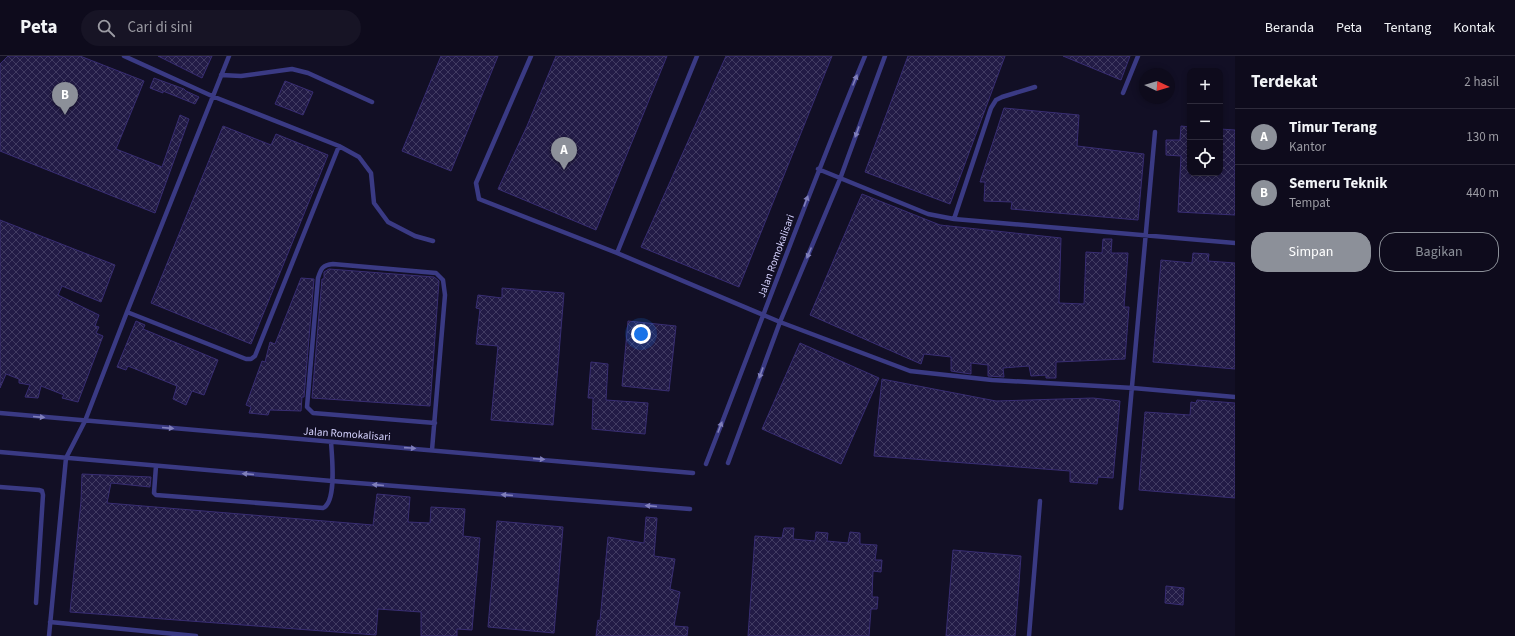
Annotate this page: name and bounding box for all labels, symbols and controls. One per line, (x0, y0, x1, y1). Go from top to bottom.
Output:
search box (81, 10, 361, 46)
text: Peta (20, 14, 57, 41)
icon: search (95, 17, 117, 39)
text: Cari di sini (127, 17, 192, 38)
text: Beranda (1265, 18, 1314, 38)
text: Peta (1336, 18, 1362, 38)
text: Tentang (1384, 18, 1431, 38)
text: Kontak (1453, 18, 1495, 38)
north arrow (1139, 68, 1175, 104)
map controls (1187, 68, 1223, 176)
button: + (1187, 68, 1223, 104)
text: Terdekat (1251, 70, 1317, 94)
text: 2 hasil (1464, 73, 1499, 91)
one-way arrow (852, 74, 858, 86)
pin: B (52, 82, 78, 115)
button: − (1187, 104, 1223, 140)
text: Timur Terang (1289, 117, 1377, 138)
one-way arrow (854, 126, 860, 138)
text: A (1260, 128, 1268, 146)
text: 130 m (1466, 128, 1499, 146)
pin: A (551, 137, 577, 170)
text: Kantor (1289, 138, 1326, 156)
button: locate (1187, 140, 1223, 176)
text: Semeru Teknik (1289, 173, 1387, 194)
text: B (1260, 184, 1268, 202)
text: 440 m (1466, 184, 1499, 202)
text: Tempat (1289, 194, 1330, 212)
one-way arrow (804, 195, 810, 207)
street label: Jalan Romokalisari (754, 212, 798, 300)
button: Simpan (1251, 232, 1371, 272)
button: Bagikan (1379, 232, 1499, 272)
one-way arrow (806, 247, 812, 258)
your location (631, 324, 651, 344)
one-way arrow (757, 368, 763, 380)
one-way arrow (33, 414, 45, 420)
one-way arrow (718, 421, 724, 433)
street label: Jalan Romokalisari (303, 423, 391, 445)
one-way arrow (162, 425, 174, 432)
one-way arrow (403, 444, 416, 451)
one-way arrow (533, 456, 545, 463)
one-way arrow (242, 470, 254, 477)
one-way arrow (372, 481, 384, 488)
one-way arrow (501, 492, 513, 499)
one-way arrow (645, 503, 657, 510)

